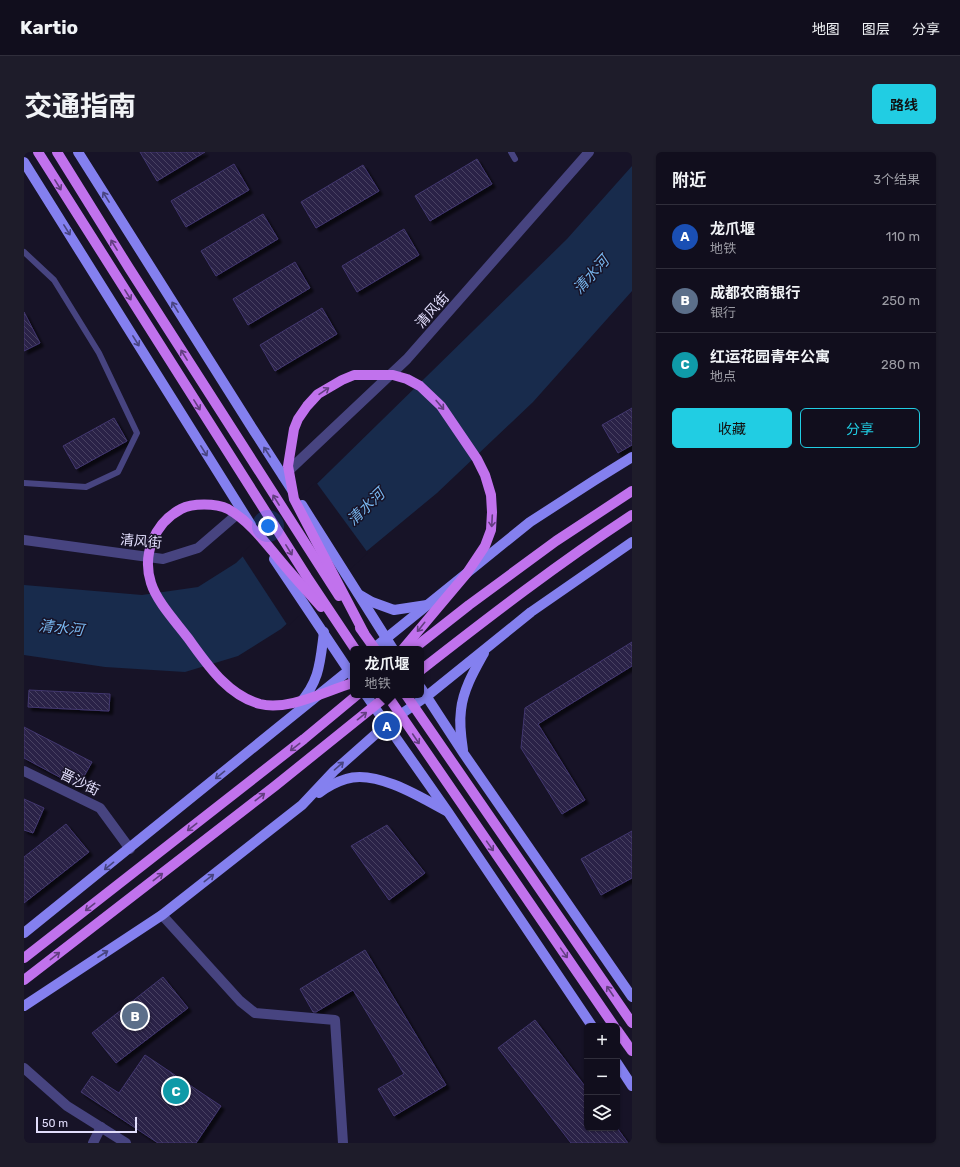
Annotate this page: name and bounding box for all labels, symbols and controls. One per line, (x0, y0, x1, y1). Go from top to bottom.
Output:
text: Kartio (20, 16, 78, 39)
text: 地图 (812, 21, 840, 38)
text: 图层 (862, 21, 890, 38)
text: 分享 (912, 21, 940, 38)
button: 路线 (872, 84, 936, 124)
text: 交通指南 (24, 90, 136, 123)
text: 附近 (672, 170, 706, 190)
text: 3个结果 (873, 172, 920, 187)
one-way arrow (55, 179, 63, 191)
one-way arrow (102, 191, 110, 203)
text: 龙爪堰 (710, 220, 755, 238)
one-way arrow (63, 225, 71, 236)
text: A (680, 229, 690, 244)
text: 110 m (886, 229, 920, 244)
one-way arrow (110, 239, 118, 251)
text: 地铁 (710, 241, 736, 256)
water label: 清水河 (569, 250, 615, 298)
text: 成都农商银行 (710, 284, 800, 302)
one-way arrow (124, 289, 132, 300)
street label: 清风街 (412, 289, 453, 332)
text: B (680, 293, 690, 308)
text: 250 m (882, 293, 920, 308)
one-way arrow (171, 301, 179, 313)
text: 银行 (710, 305, 736, 320)
one-way arrow (132, 335, 140, 347)
text: 红运花园青年公寓 (710, 348, 830, 366)
one-way arrow (180, 349, 188, 360)
text: C (680, 357, 690, 372)
text: 280 m (881, 357, 920, 372)
text: 地点 (710, 369, 736, 384)
one-way arrow (318, 386, 330, 394)
one-way arrow (194, 399, 202, 411)
one-way arrow (435, 400, 444, 411)
button: 收藏 (672, 408, 792, 448)
button: 分享 (800, 408, 920, 448)
one-way arrow (201, 445, 209, 457)
one-way arrow (263, 446, 271, 458)
water label: 清水河 (344, 483, 391, 529)
one-way arrow (272, 495, 280, 506)
one-way arrow (488, 514, 495, 527)
your location (258, 516, 278, 536)
street label: 清风街 (119, 531, 163, 552)
one-way arrow (286, 544, 294, 556)
water label: 清水河 (38, 617, 87, 640)
one-way arrow (416, 622, 425, 632)
popup (350, 646, 424, 698)
text: 龙爪堰 (364, 655, 410, 673)
text: 地铁 (364, 676, 391, 691)
pin: A (374, 711, 400, 741)
one-way arrow (357, 712, 367, 721)
one-way arrow (413, 733, 421, 745)
one-way arrow (289, 742, 300, 751)
one-way arrow (334, 762, 344, 771)
street label: 晋沙街 (57, 766, 102, 799)
one-way arrow (215, 770, 226, 779)
one-way arrow (255, 793, 266, 801)
one-way arrow (187, 823, 198, 831)
one-way arrow (486, 840, 494, 851)
one-way arrow (103, 861, 114, 870)
one-way arrow (152, 872, 163, 881)
one-way arrow (204, 874, 215, 883)
one-way arrow (84, 903, 95, 911)
one-way arrow (560, 947, 568, 958)
one-way arrow (98, 950, 109, 958)
one-way arrow (49, 952, 60, 960)
one-way arrow (606, 986, 614, 997)
pin: B (122, 1001, 148, 1031)
map controls (584, 1023, 620, 1131)
button: + (584, 1023, 620, 1059)
button: − (584, 1059, 620, 1095)
pin: C (163, 1076, 189, 1106)
button: layers (584, 1095, 620, 1131)
scale bar (36, 1115, 137, 1134)
text: 50 m (42, 1117, 68, 1130)

